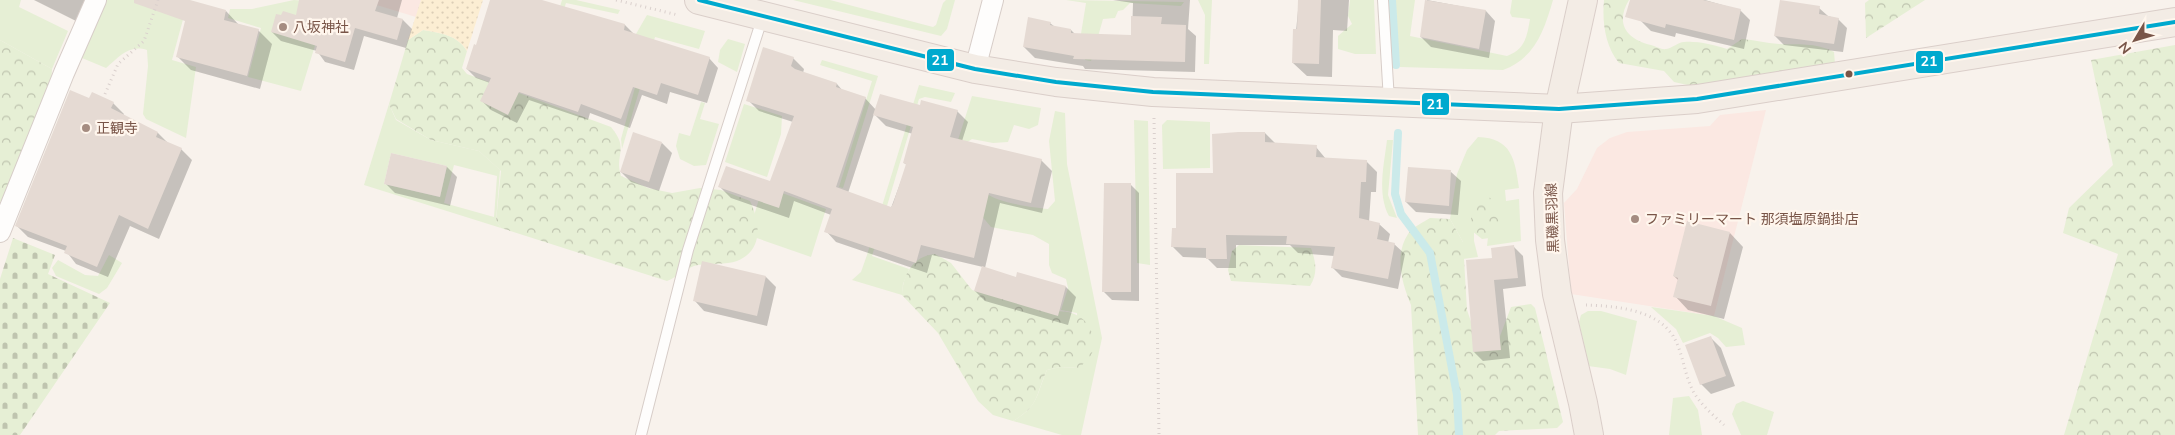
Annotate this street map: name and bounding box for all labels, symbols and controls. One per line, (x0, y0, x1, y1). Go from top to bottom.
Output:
north arrow (2110, 15, 2160, 65)
place label: 八坂神社 (293, 18, 349, 36)
marker: 八坂神社 (277, 21, 289, 33)
text: N (2114, 38, 2135, 58)
line badge: 21 (926, 48, 955, 72)
line badge: 21 (1915, 50, 1944, 74)
text: 21 (932, 51, 948, 69)
text: 21 (1921, 52, 1937, 70)
unlabelled marker (1844, 69, 1854, 79)
line badge: 21 (1421, 92, 1450, 116)
text: 21 (1427, 95, 1443, 113)
place label: 正観寺 (96, 119, 138, 137)
marker: 正観寺 (80, 122, 92, 134)
street label: 黒磯黒羽線 (1542, 183, 1562, 253)
place label: ファミリーマート 那須塩原鍋掛店 (1645, 210, 1859, 228)
marker: ファミリーマート 那須塩原鍋掛店 (1629, 213, 1641, 225)

